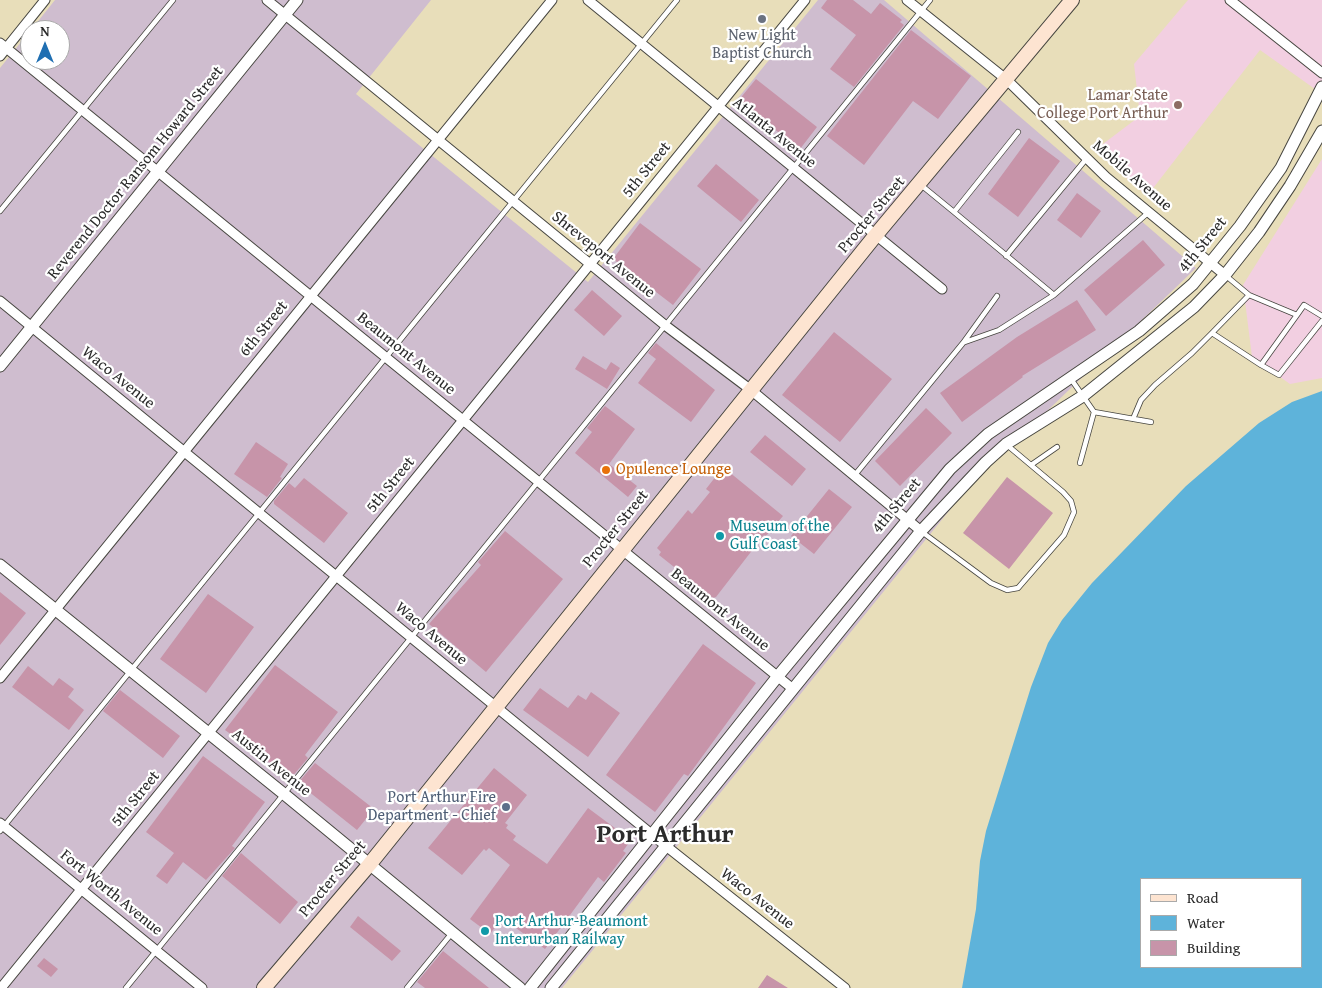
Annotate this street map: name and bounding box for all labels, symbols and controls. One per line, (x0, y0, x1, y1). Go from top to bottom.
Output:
marker: New Light Baptist Church (756, 13, 768, 25)
north arrow (20, 20, 70, 70)
text: N (40, 21, 50, 41)
place label: New Light Baptist Church (712, 26, 812, 64)
street label: Reverend Doctor Ransom Howard Street (44, 63, 228, 283)
place label: Lamar State College Port Arthur (1037, 86, 1168, 124)
street label: Atlanta Avenue (728, 93, 820, 173)
marker: Lamar State College Port Arthur (1172, 99, 1184, 111)
street label: Mobile Avenue (1088, 136, 1176, 216)
street label: 5th Street (619, 138, 675, 202)
street label: Procter Street (834, 173, 910, 257)
street label: Shreveport Avenue (547, 207, 659, 303)
street label: 4th Street (1175, 213, 1231, 277)
street label: 6th Street (236, 297, 292, 361)
street label: Beaumont Avenue (353, 308, 459, 400)
street label: Waco Avenue (78, 343, 158, 413)
street label: 5th Street (363, 453, 419, 517)
place label: Opulence Lounge (616, 460, 731, 480)
marker: Opulence Lounge (600, 464, 612, 476)
street label: 4th Street (868, 474, 926, 538)
street label: Procter Street (579, 486, 653, 572)
place label: Museum of the Gulf Coast (730, 517, 830, 555)
marker: Museum of the Gulf Coast (714, 530, 726, 542)
street label: Beaumont Avenue (667, 564, 773, 656)
street label: Waco Avenue (391, 598, 471, 670)
street label: Austin Avenue (227, 725, 315, 801)
street label: 5th Street (108, 767, 164, 831)
place label: Port Arthur Fire Department - Chief (368, 788, 496, 826)
marker: Port Arthur Fire Department - Chief (500, 801, 512, 813)
district label: Port Arthur (596, 819, 734, 851)
street label: Procter Street (295, 837, 371, 921)
street label: Fort Worth Avenue (56, 846, 166, 940)
street label: Waco Avenue (716, 864, 798, 934)
legend (1140, 878, 1302, 968)
text: Road (1187, 887, 1218, 908)
place label: Port Arthur-Beaumont Interurban Railway (495, 912, 648, 950)
text: Water (1187, 912, 1225, 933)
marker: Port Arthur-Beaumont Interurban Railway (479, 925, 491, 937)
text: Building (1187, 937, 1240, 958)

